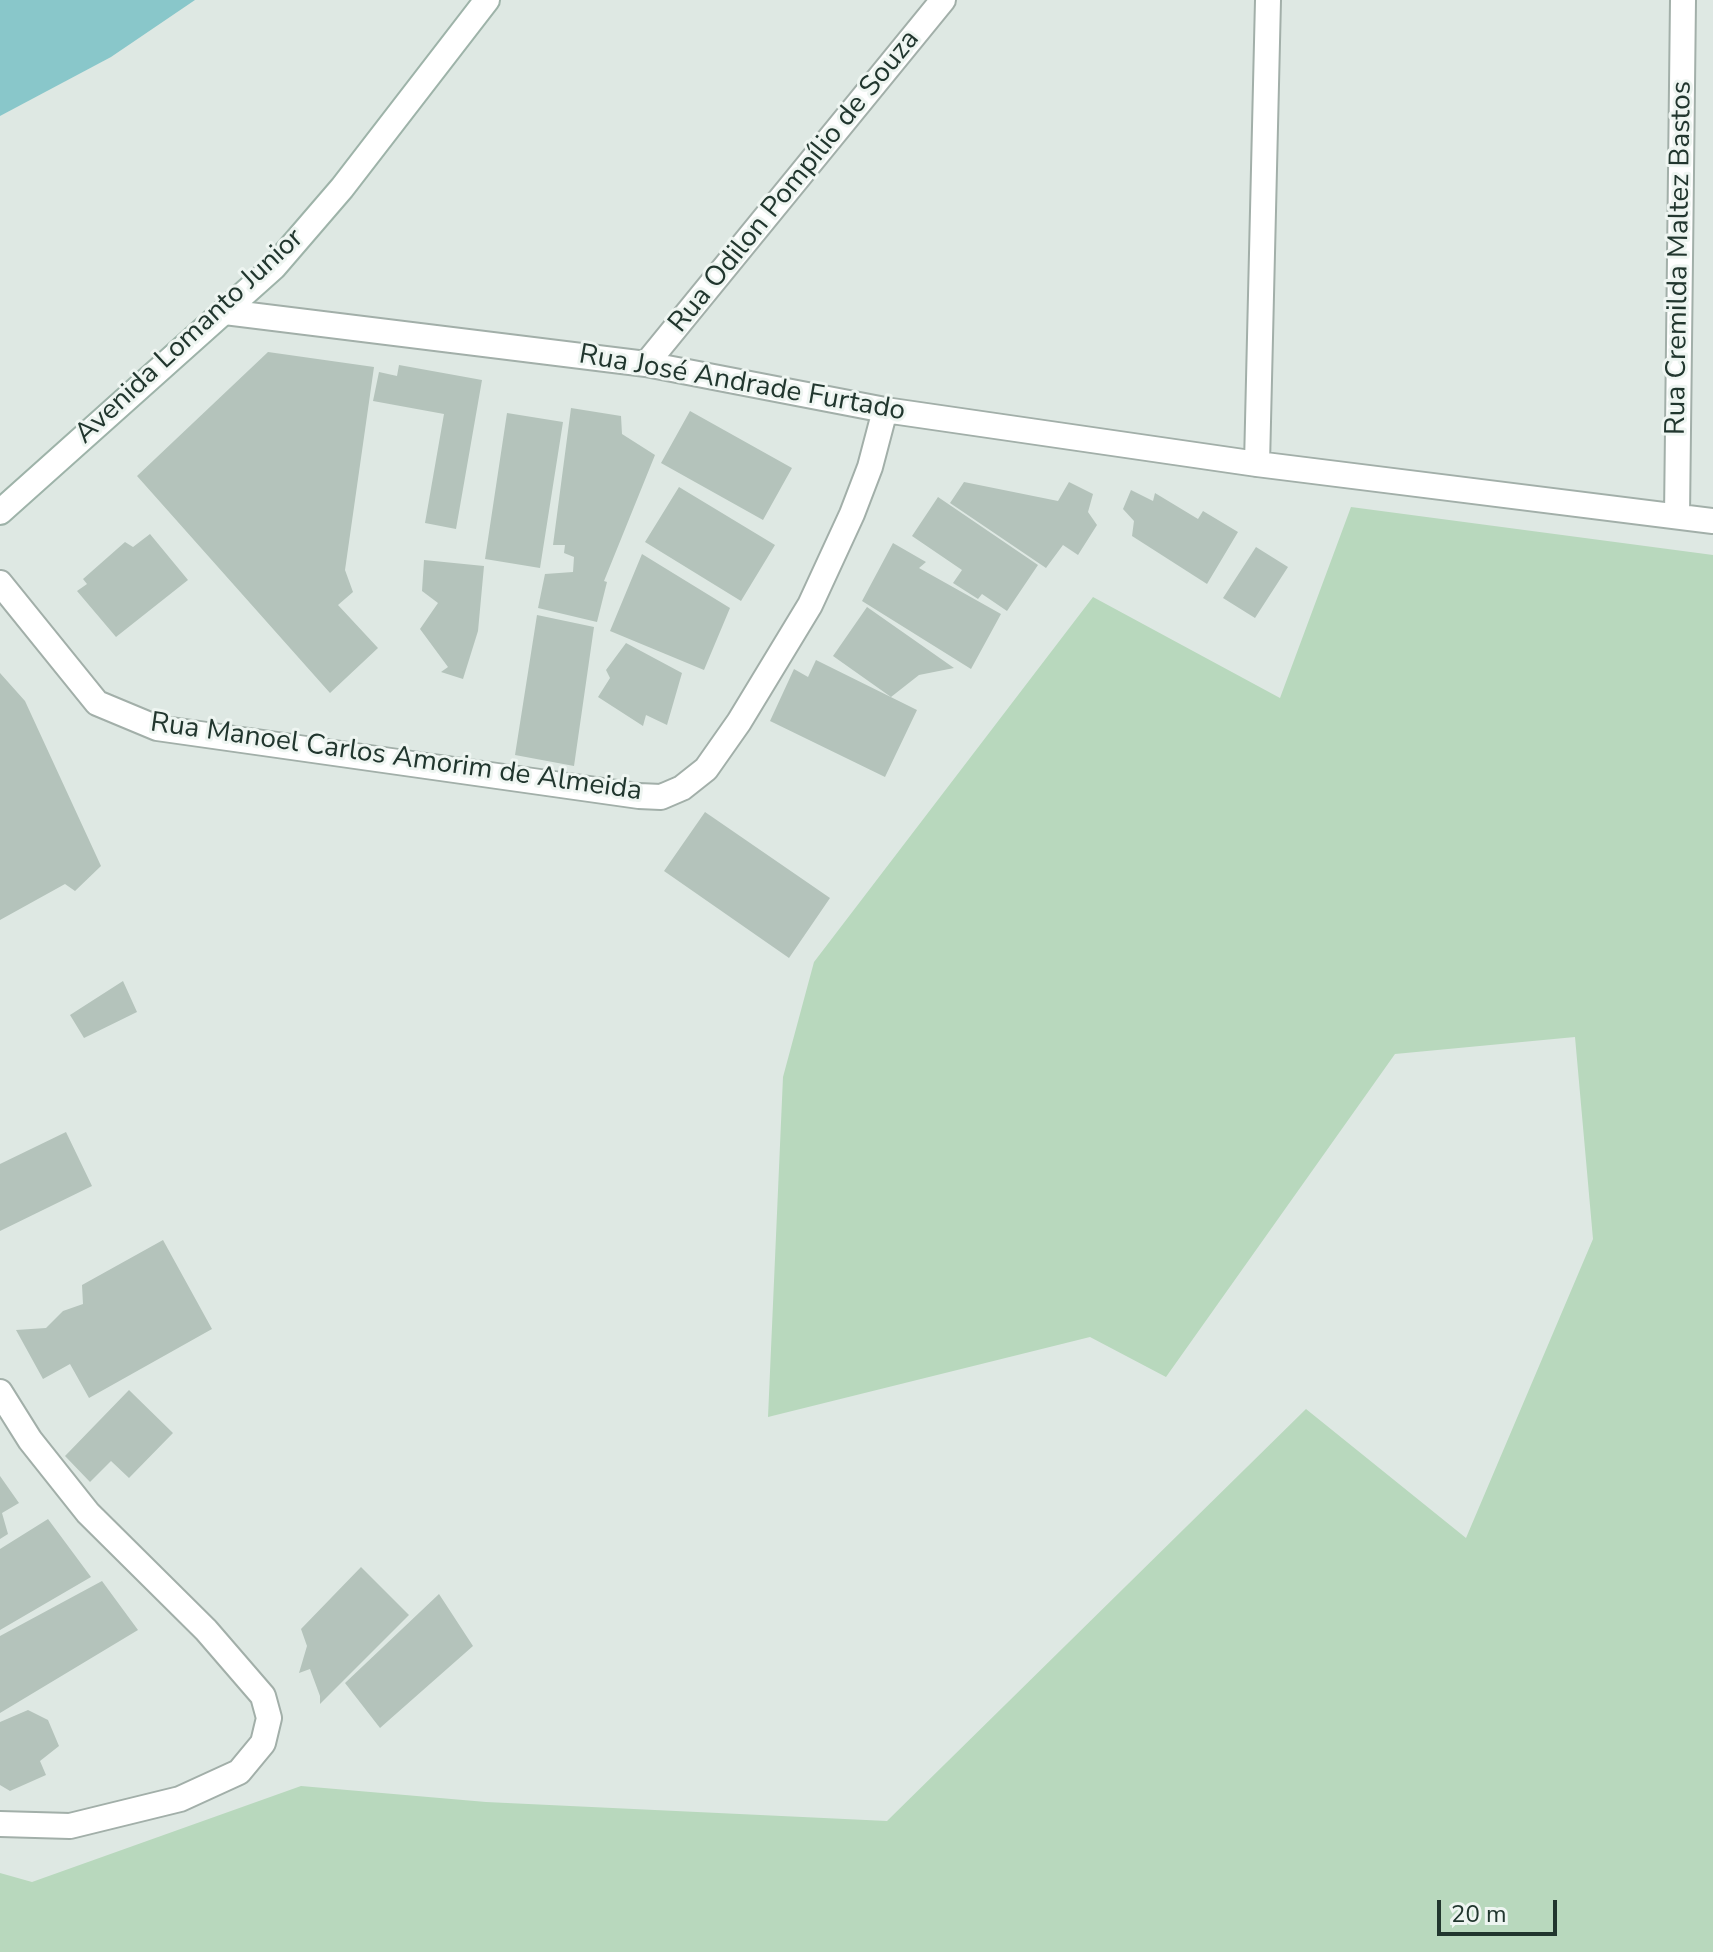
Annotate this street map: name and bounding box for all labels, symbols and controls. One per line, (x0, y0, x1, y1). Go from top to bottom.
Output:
street label: Rua Odilon Pompílio de Souza (663, 24, 927, 340)
street label: Rua Cremilda Maltez Bastos (1660, 81, 1700, 435)
street label: Avenida Lomanto Junior (69, 222, 311, 452)
street label: Rua José Andrade Furtado (576, 339, 908, 429)
street label: Rua Manoel Carlos Amorim de Almeida (148, 707, 644, 809)
scale bar (1441, 1884, 1561, 1934)
text: 20 m (1451, 1898, 1507, 1930)

